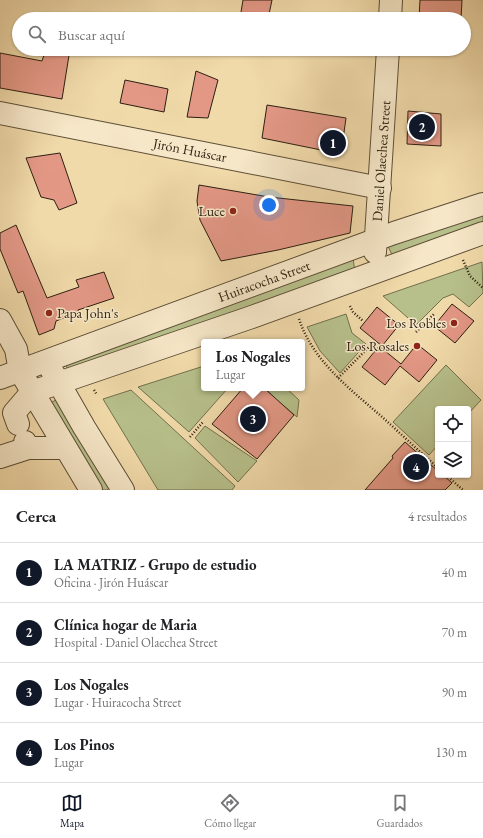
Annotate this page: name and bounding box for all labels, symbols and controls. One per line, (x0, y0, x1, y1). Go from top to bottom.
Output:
search box (12, 12, 471, 56)
icon: search (26, 23, 48, 45)
text: Buscar aquí (58, 25, 125, 44)
street label: Daniel Olaechea Street (368, 99, 394, 222)
pin: 2 (409, 112, 435, 142)
pin: 1 (320, 128, 346, 158)
street label: Jirón Huáscar (151, 134, 229, 166)
your location (259, 195, 279, 215)
place label: Luce (199, 202, 226, 220)
marker: Luce (228, 206, 238, 216)
street label: Huiracocha Street (215, 256, 313, 306)
place label: Papa John's (57, 304, 119, 322)
marker: Papa John's (44, 308, 54, 318)
place label: Los Robles (386, 314, 446, 332)
marker: Los Robles (449, 318, 459, 328)
place label: Los Rosales (346, 337, 409, 355)
popup (201, 339, 305, 391)
marker: Los Rosales (412, 341, 422, 351)
text: Los Nogales (216, 347, 290, 366)
text: Lugar (216, 366, 245, 383)
pin: 3 (240, 404, 266, 434)
map controls (435, 406, 471, 478)
button: locate (435, 406, 471, 442)
button: layers (435, 442, 471, 478)
pin: 4 (403, 452, 429, 482)
text: Cerca (16, 505, 56, 527)
text: 4 resultados (408, 508, 467, 525)
text: LA MATRIZ - Grupo de estudio (54, 555, 256, 574)
text: 1 (26, 564, 32, 581)
text: 40 m (442, 564, 467, 581)
text: Oficina · Jirón Huáscar (54, 574, 168, 591)
text: Clínica hogar de Maria (54, 615, 197, 634)
text: 2 (26, 624, 32, 641)
text: 70 m (442, 624, 467, 641)
text: Hospital · Daniel Olaechea Street (54, 634, 218, 651)
text: Los Nogales (54, 675, 129, 694)
text: 3 (26, 684, 32, 701)
text: 90 m (442, 684, 467, 701)
text: Lugar · Huiracocha Street (54, 694, 181, 711)
text: Los Pinos (54, 735, 115, 754)
text: 4 (26, 744, 32, 761)
text: 130 m (436, 744, 467, 761)
text: Lugar (54, 754, 84, 771)
tab: Mapa (60, 792, 84, 830)
tab: Cómo llegar (204, 792, 256, 830)
tab: Guardados (376, 792, 423, 830)

